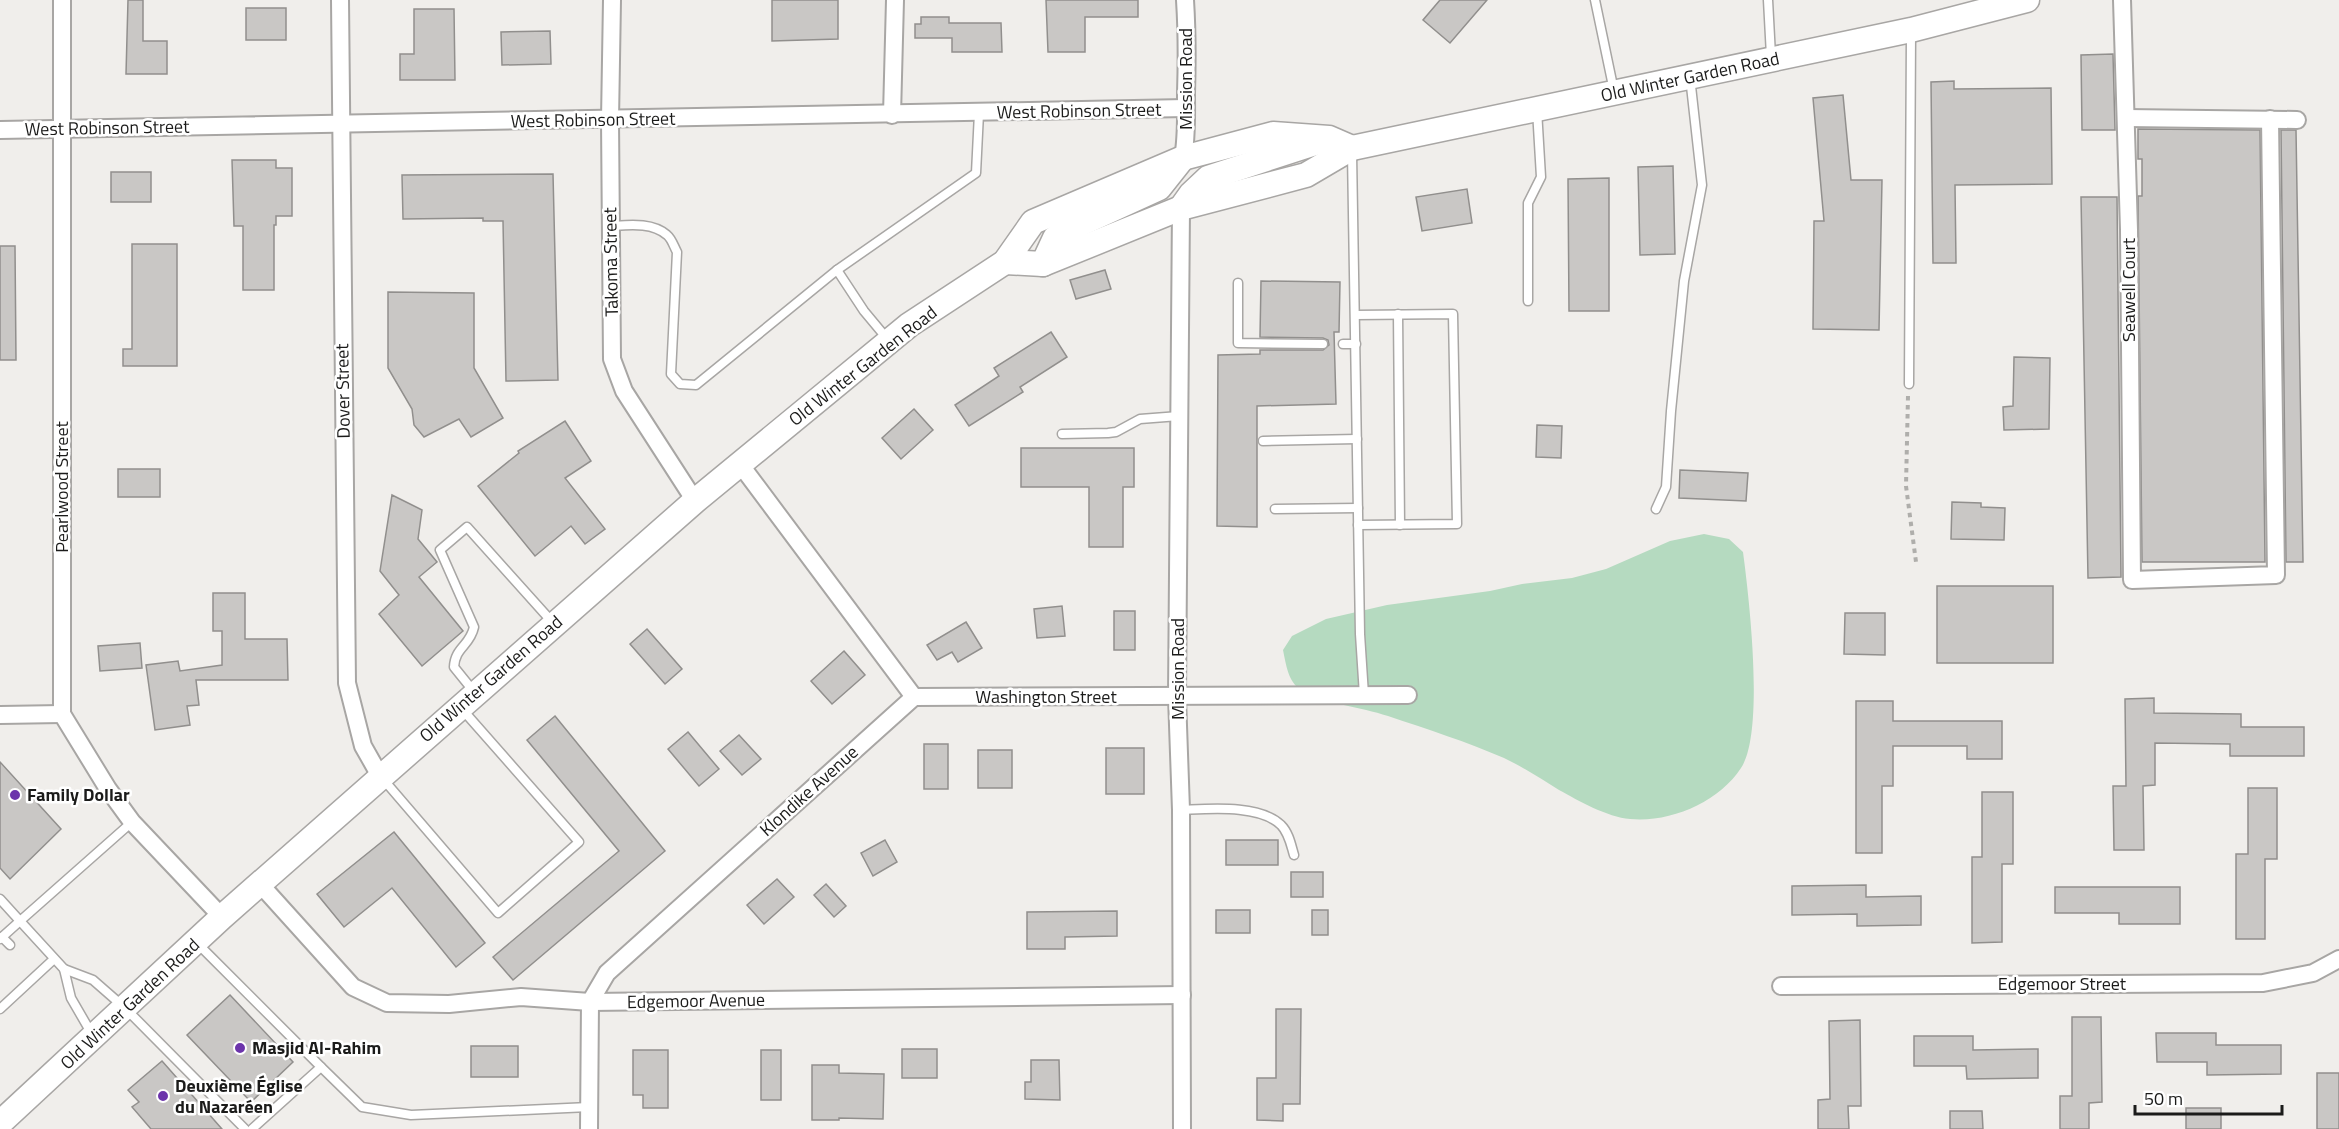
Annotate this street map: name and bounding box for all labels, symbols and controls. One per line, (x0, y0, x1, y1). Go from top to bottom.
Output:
street label: Mission Road (1172, 28, 1199, 130)
street label: Old Winter Garden Road (1598, 44, 1782, 109)
street label: West Robinson Street (996, 96, 1162, 125)
street label: West Robinson Street (510, 105, 676, 134)
street label: West Robinson Street (24, 113, 190, 142)
street label: Takoma Street (596, 207, 625, 317)
street label: Seawell Court (2115, 237, 2142, 342)
street label: Old Winter Garden Road (783, 299, 943, 432)
street label: Dover Street (328, 343, 357, 439)
street label: Pearlwood Street (48, 421, 75, 553)
street label: Old Winter Garden Road (413, 609, 568, 748)
street label: Mission Road (1164, 618, 1191, 720)
street label: Washington Street (975, 683, 1117, 710)
street label: Klondike Avenue (753, 739, 864, 842)
place label: Family Dollar (27, 781, 130, 808)
marker: Family Dollar (8, 788, 22, 802)
street label: Old Winter Garden Road (54, 932, 205, 1076)
street label: Edgemoor Street (1998, 970, 2127, 997)
street label: Edgemoor Avenue (627, 986, 765, 1015)
place label: Masjid Al-Rahim (252, 1034, 381, 1061)
marker: Masjid Al-Rahim (233, 1041, 247, 1055)
place label: Deuxième Église du Nazaréen (175, 1072, 303, 1120)
scale bar (2135, 1078, 2282, 1116)
text: 50 m (2144, 1085, 2183, 1112)
marker: Deuxième Église du Nazaréen (156, 1089, 170, 1103)

